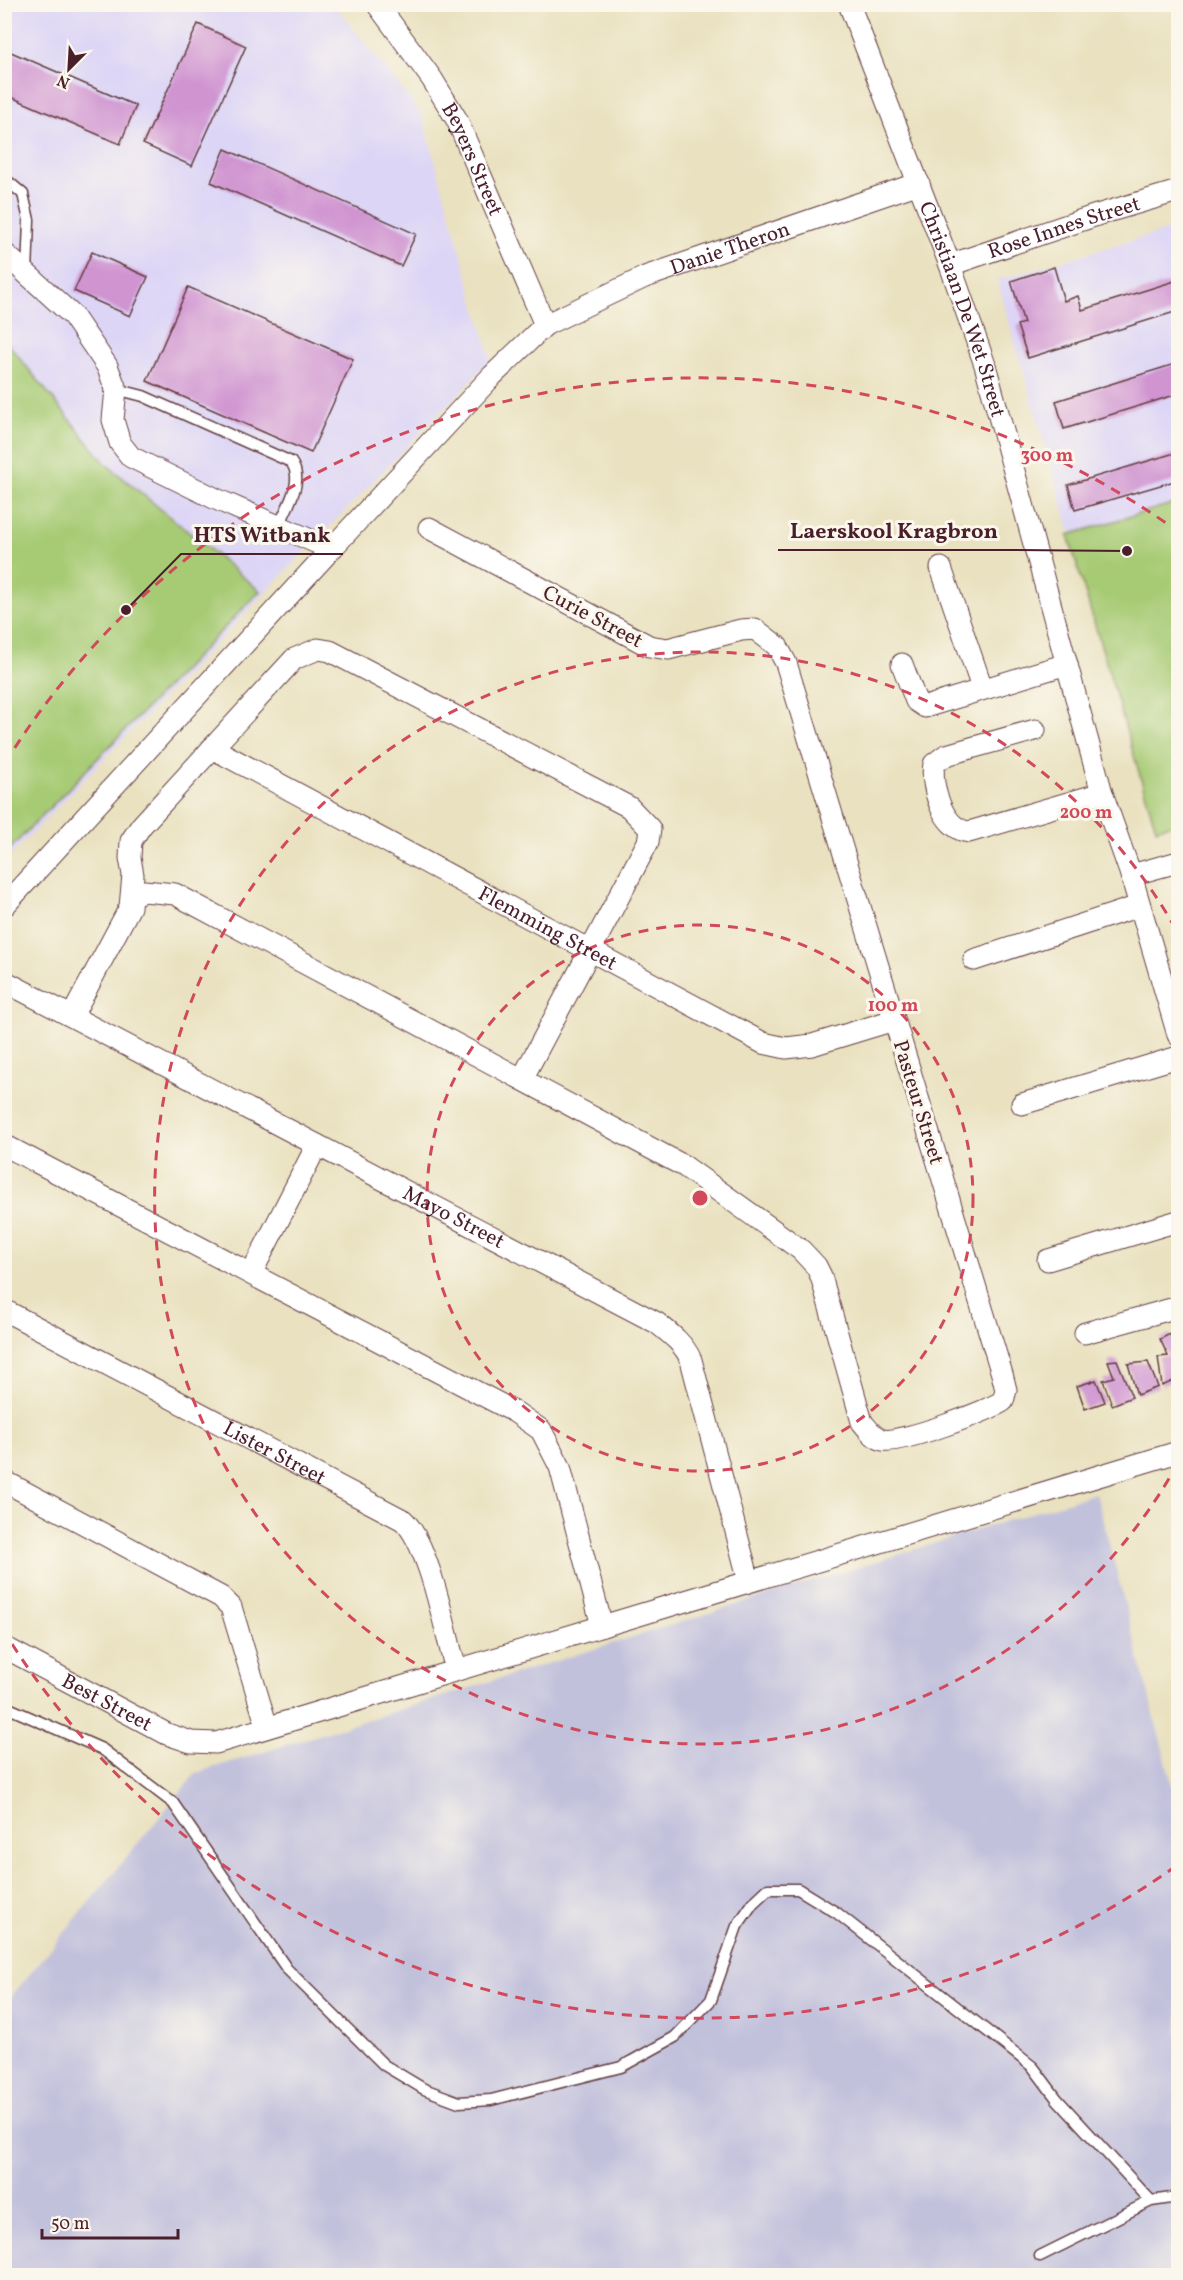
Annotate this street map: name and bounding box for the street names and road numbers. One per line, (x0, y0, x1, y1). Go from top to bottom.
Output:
street label: Beyers Street (434, 97, 509, 221)
street label: Rose Innes Street (984, 190, 1144, 267)
street label: Christiaan De Wet Street (911, 198, 1012, 421)
street label: Danie Theron (666, 215, 794, 283)
street label: Curie Street (537, 579, 648, 656)
street label: Flemming Street (472, 880, 622, 978)
street label: Pasteur Street (885, 1037, 950, 1168)
street label: Mayo Street (397, 1179, 509, 1257)
street label: Lister Street (218, 1415, 331, 1493)
street label: Best Street (56, 1667, 157, 1739)

